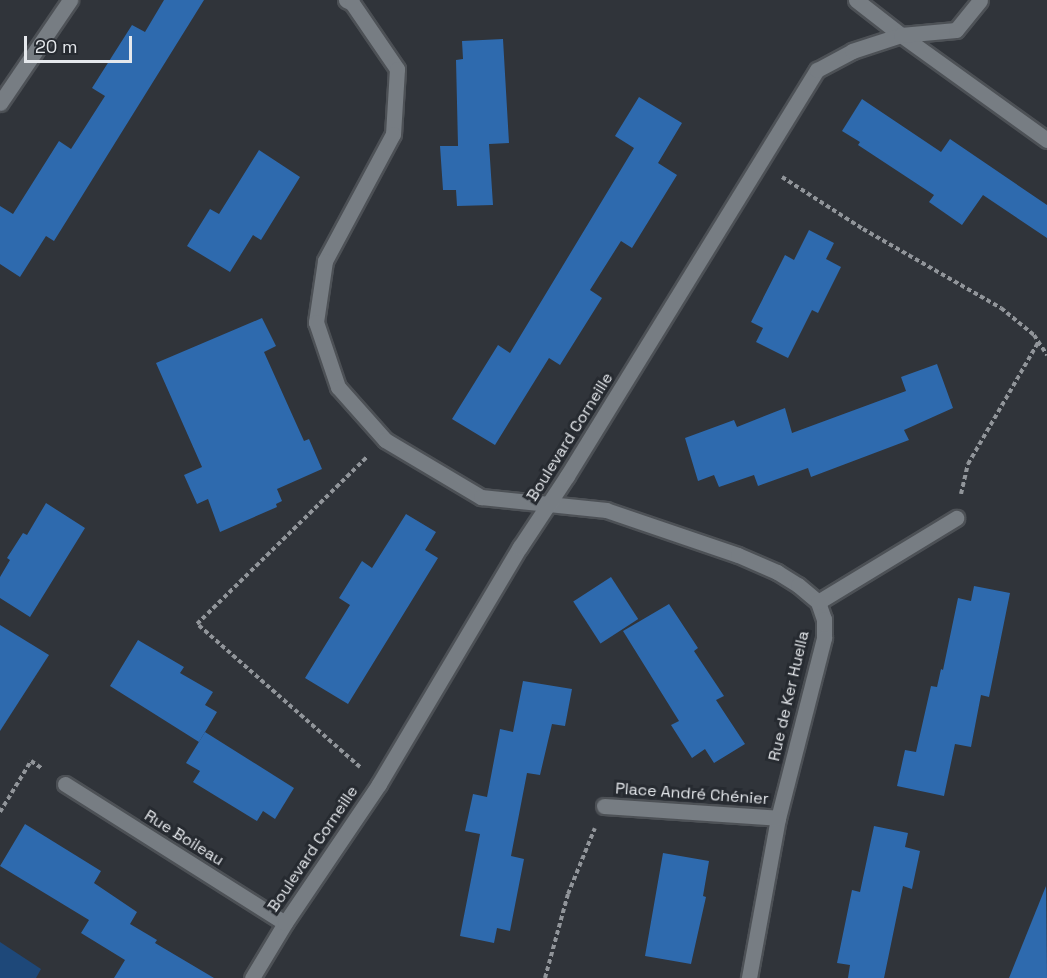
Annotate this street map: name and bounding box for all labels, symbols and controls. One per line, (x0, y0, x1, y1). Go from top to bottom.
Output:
scale bar (27, 24, 135, 62)
text: 20 m (35, 35, 78, 58)
street label: Boulevard Corneille (523, 369, 617, 505)
street label: Rue de Ker Huella (765, 629, 813, 763)
street label: Place André Chénier (615, 779, 769, 809)
street label: Boulevard Corneille (264, 782, 362, 916)
street label: Rue Boileau (141, 806, 227, 870)

